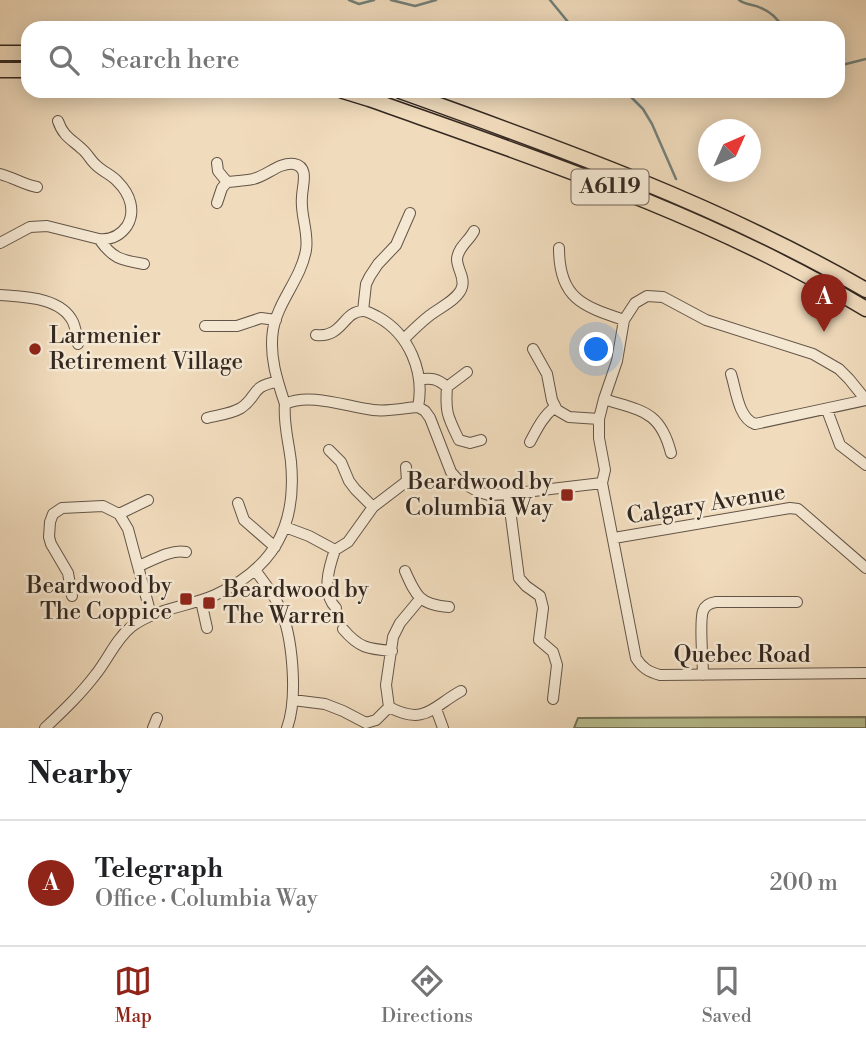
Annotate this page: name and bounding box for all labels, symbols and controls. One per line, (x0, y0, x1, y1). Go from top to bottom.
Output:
search box (21, 21, 845, 98)
icon: search (45, 41, 83, 79)
text: Search here (101, 44, 240, 76)
north arrow (698, 119, 761, 182)
road number: A6119 (572, 170, 648, 204)
pin: A (801, 274, 847, 332)
place label: Larmenier Retirement Village (49, 322, 243, 376)
your location (579, 332, 613, 366)
marker: Larmenier Retirement Village (27, 341, 43, 357)
place label: Beardwood by Columbia Way (405, 468, 554, 522)
street label: Calgary Avenue (625, 478, 787, 530)
marker: Beardwood by Columbia Way (559, 487, 575, 503)
place label: Beardwood by The Coppice (25, 572, 173, 626)
place label: Beardwood by The Warren (222, 576, 370, 630)
marker: Beardwood by The Coppice (178, 591, 194, 607)
marker: Beardwood by The Warren (201, 595, 217, 611)
street label: Quebec Road (673, 641, 811, 669)
text: Nearby (28, 755, 132, 793)
text: Telegraph (95, 853, 223, 885)
text: A (43, 869, 59, 897)
text: 200 m (770, 869, 838, 897)
text: Office · Columbia Way (95, 885, 318, 913)
tab: Map (114, 962, 152, 1028)
tab: Directions (381, 962, 473, 1028)
tab: Saved (702, 962, 752, 1028)

